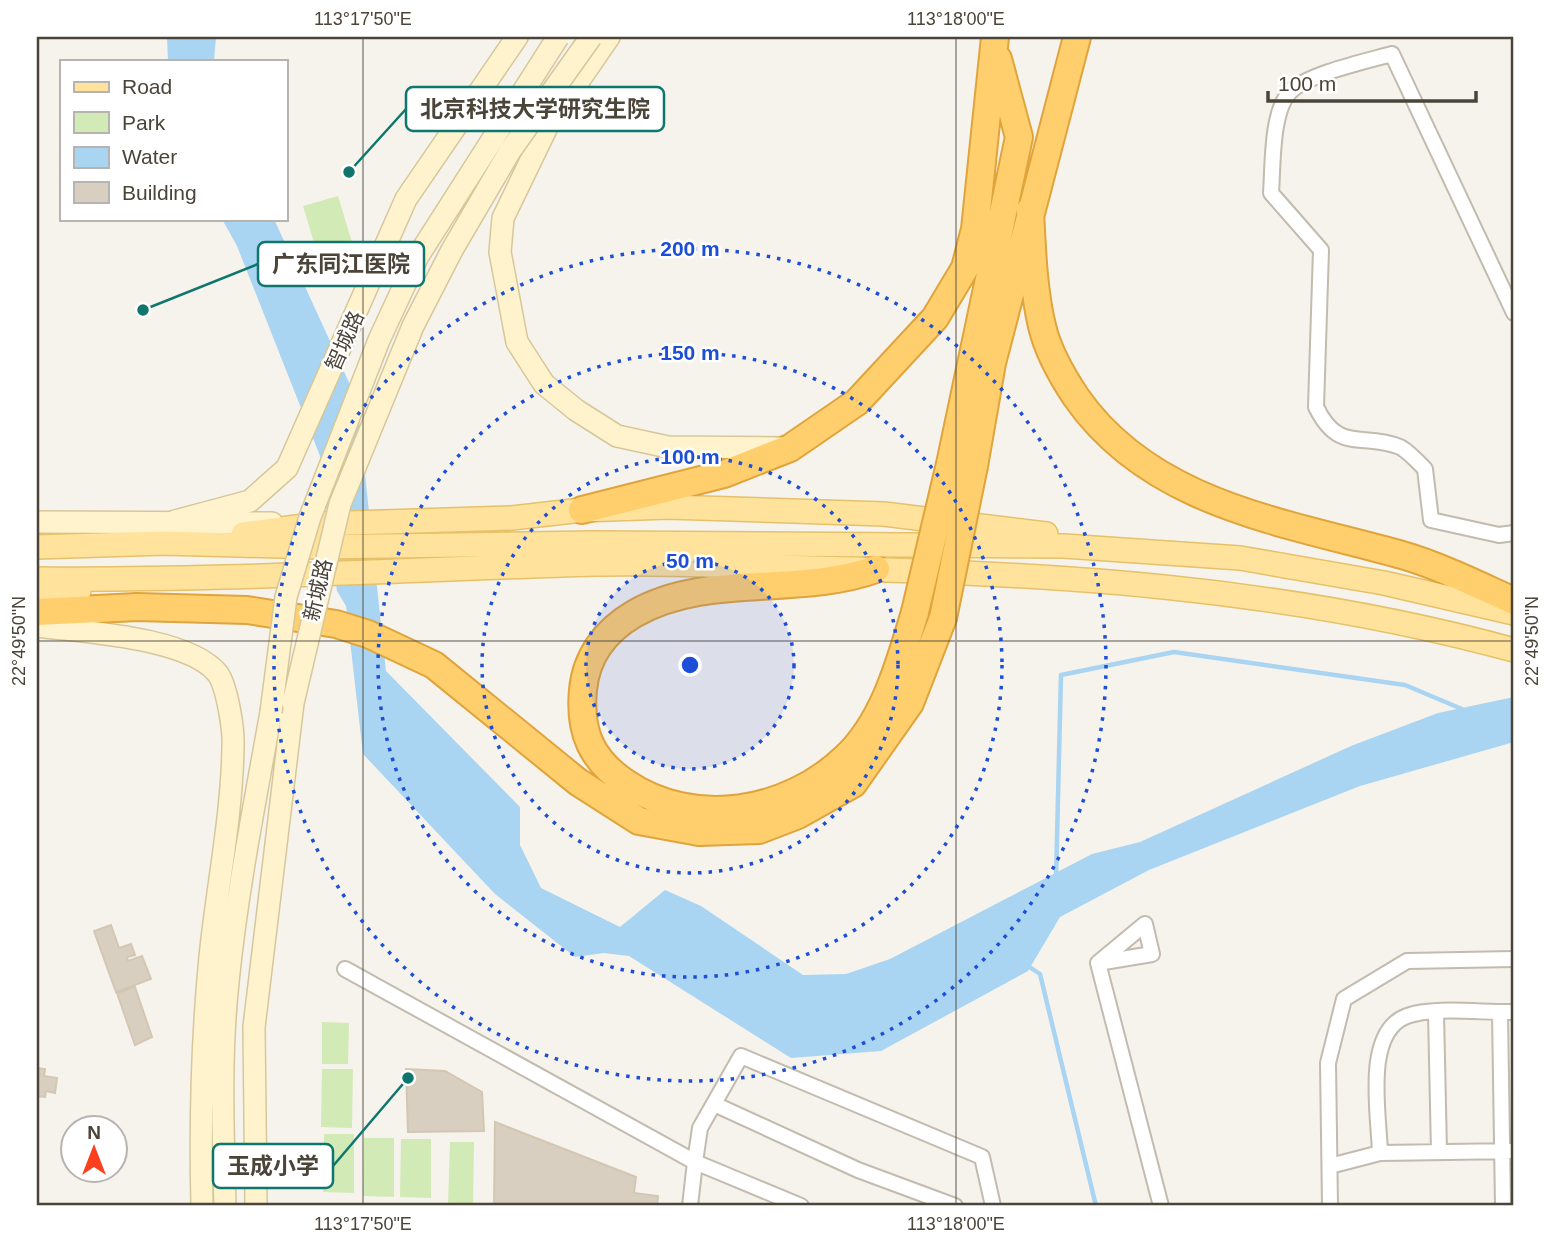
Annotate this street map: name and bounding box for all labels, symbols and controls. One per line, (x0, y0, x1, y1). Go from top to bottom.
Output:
text: 113°17'50"E (314, 9, 412, 29)
text: 113°18'00"E (907, 9, 1005, 29)
legend (60, 60, 287, 220)
scale bar (1268, 60, 1476, 104)
text: 100 m (1278, 72, 1336, 95)
text: Road (122, 75, 172, 98)
callout: 北京科技大学研究生院 (406, 87, 664, 131)
text: 北京科技大学研究生院 (420, 96, 650, 122)
text: Park (122, 111, 166, 134)
text: Water (122, 145, 177, 168)
text: Building (122, 181, 197, 204)
text: 200 m (660, 237, 720, 260)
callout: 广东同江医院 (258, 242, 424, 286)
text: 广东同江医院 (272, 251, 410, 277)
street label: 智城路 (321, 307, 368, 374)
text: 150 m (660, 341, 720, 364)
text: 100 m (660, 445, 720, 468)
text: 50 m (666, 549, 714, 572)
street label: 新城路 (299, 557, 336, 623)
text: 22°49'50"N (9, 596, 29, 686)
text: 22°49'50"N (1522, 596, 1542, 686)
centre of rings (678, 653, 702, 677)
north arrow (60, 1114, 130, 1184)
text: N (87, 1122, 101, 1143)
callout: 玉成小学 (213, 1144, 333, 1188)
text: 玉成小学 (227, 1153, 319, 1179)
text: 113°17'50"E (314, 1214, 412, 1234)
text: 113°18'00"E (907, 1214, 1005, 1234)

